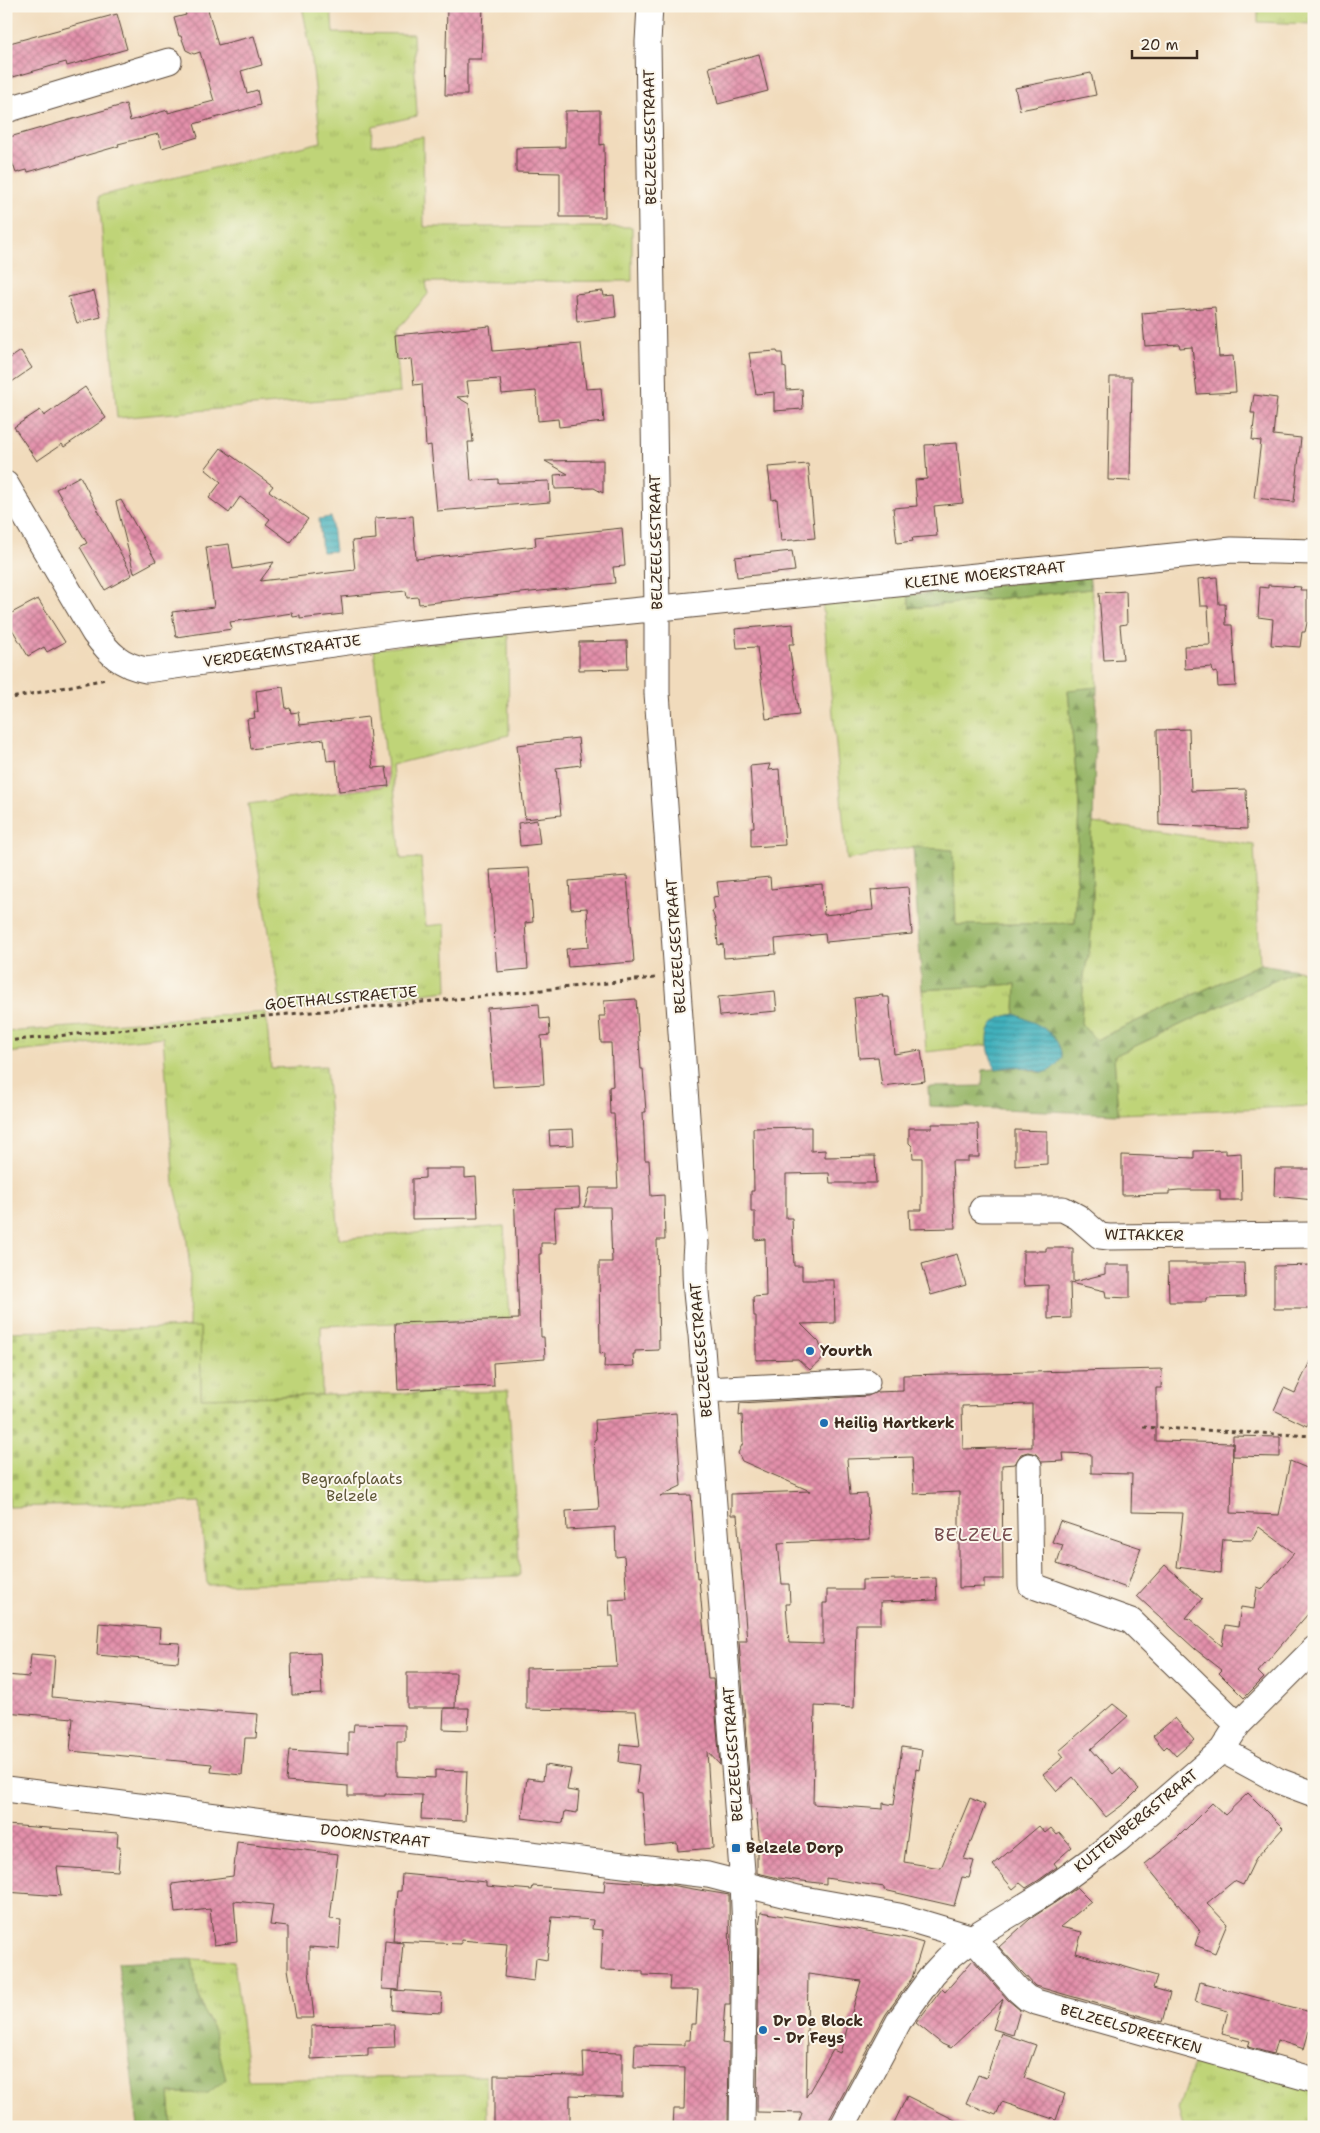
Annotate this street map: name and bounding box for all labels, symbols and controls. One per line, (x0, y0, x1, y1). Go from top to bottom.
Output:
scale bar (1132, 28, 1198, 60)
text: 20 m (1140, 35, 1179, 55)
street label: BELZEELSESTRAAT (639, 69, 661, 205)
street label: BELZEELSESTRAAT (645, 474, 667, 610)
street label: KLEINE MOERSTRAAT (903, 557, 1067, 593)
street label: VERDEGEMSTRAATJE (202, 630, 362, 672)
street label: BELZEELSESTRAAT (661, 878, 691, 1014)
street label: GOETHALSSTRAETJE (264, 981, 418, 1015)
street label: WITAKKER (1104, 1224, 1184, 1246)
street label: BELZEELSESTRAAT (685, 1282, 717, 1418)
place label: Yourth (820, 1341, 872, 1361)
marker: Yourth (804, 1345, 816, 1357)
place label: Heilig Hartkerk (834, 1413, 955, 1433)
marker: Heilig Hartkerk (818, 1417, 830, 1429)
park label: Begraafplaats Belzele (301, 1469, 403, 1506)
district label: BELZELE (934, 1523, 1014, 1547)
street label: BELZEELSESTRAAT (718, 1686, 748, 1822)
street label: KUITENBERGSTRAAT (1070, 1765, 1202, 1877)
street label: DOORNSTRAAT (319, 1819, 431, 1853)
place label: Belzele Dorp (746, 1838, 844, 1858)
marker: Belzele Dorp (730, 1842, 742, 1854)
street label: BELZEELSDREEFKEN (1058, 1999, 1204, 2059)
place label: Dr De Block - Dr Feys (773, 2011, 863, 2048)
marker: Dr De Block - Dr Feys (757, 2024, 769, 2036)

